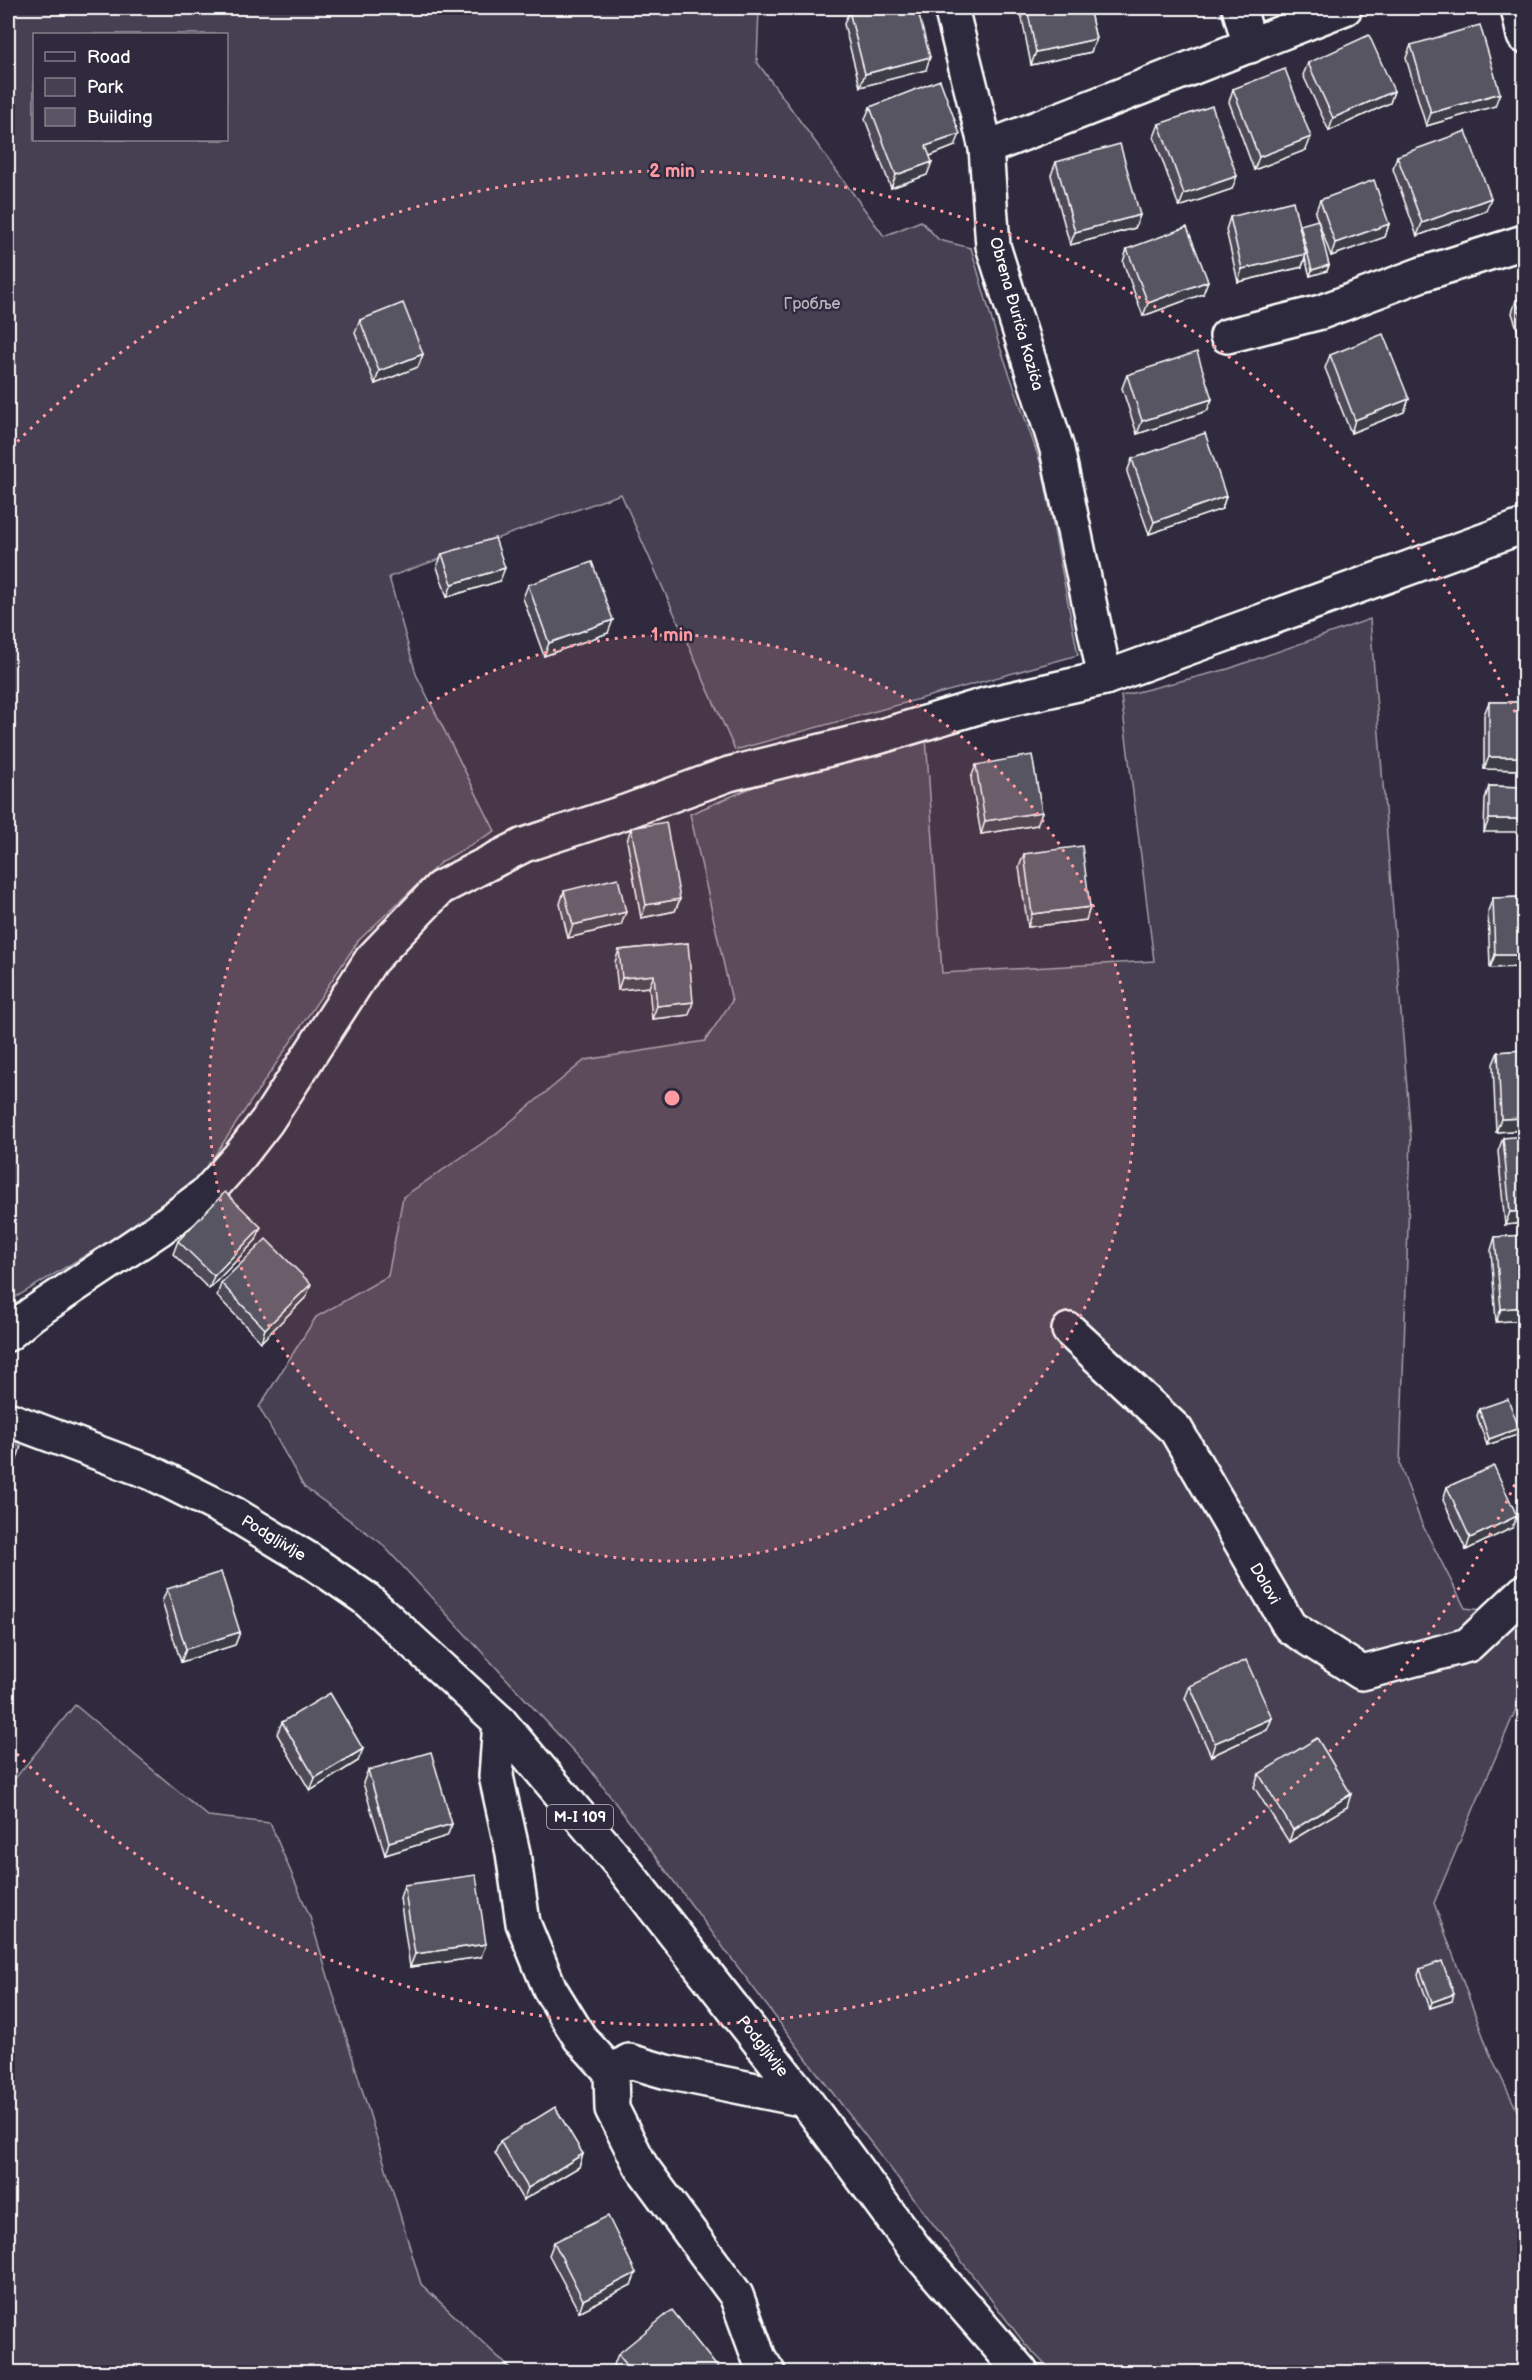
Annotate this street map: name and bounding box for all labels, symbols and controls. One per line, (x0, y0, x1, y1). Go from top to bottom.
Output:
legend (33, 33, 228, 141)
text: Road (87, 47, 131, 68)
text: Park (87, 77, 123, 98)
text: Building (87, 107, 153, 128)
text: 2 min (649, 161, 695, 182)
street label: Obrena Đurića Kozića (985, 235, 1047, 393)
park label: Гробље (783, 295, 841, 314)
text: 1 min (651, 625, 693, 646)
centre of rings (662, 1088, 682, 1108)
street label: Podgljivlje (238, 1511, 310, 1565)
street label: Dolovi (1246, 1560, 1284, 1608)
road number: M-I 109 (547, 1805, 613, 1829)
street label: Podgljivlje (733, 2012, 793, 2081)

